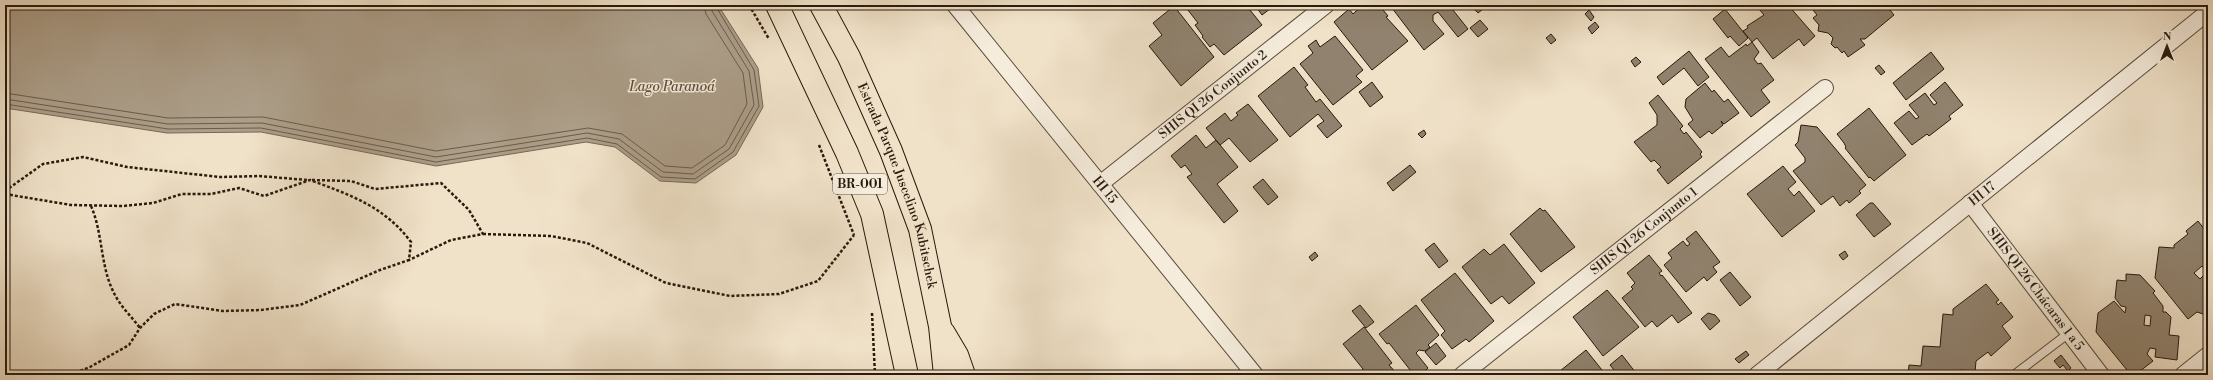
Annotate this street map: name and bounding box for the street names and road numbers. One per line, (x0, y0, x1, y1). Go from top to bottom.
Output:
street label: SHIS QI 26 Conjunto 2 (1155, 47, 1270, 143)
street label: Estrada Parque Juscelino Kubitschek (854, 80, 940, 291)
street label: HI 15 (1089, 173, 1121, 207)
road number: BR-001 (833, 174, 887, 194)
street label: HI 17 (1966, 178, 1999, 209)
street label: SHIS QI 26 Conjunto 1 (1587, 184, 1701, 278)
street label: SHIS QI 26 Chácaras 1 a 5 (1983, 224, 2087, 354)

